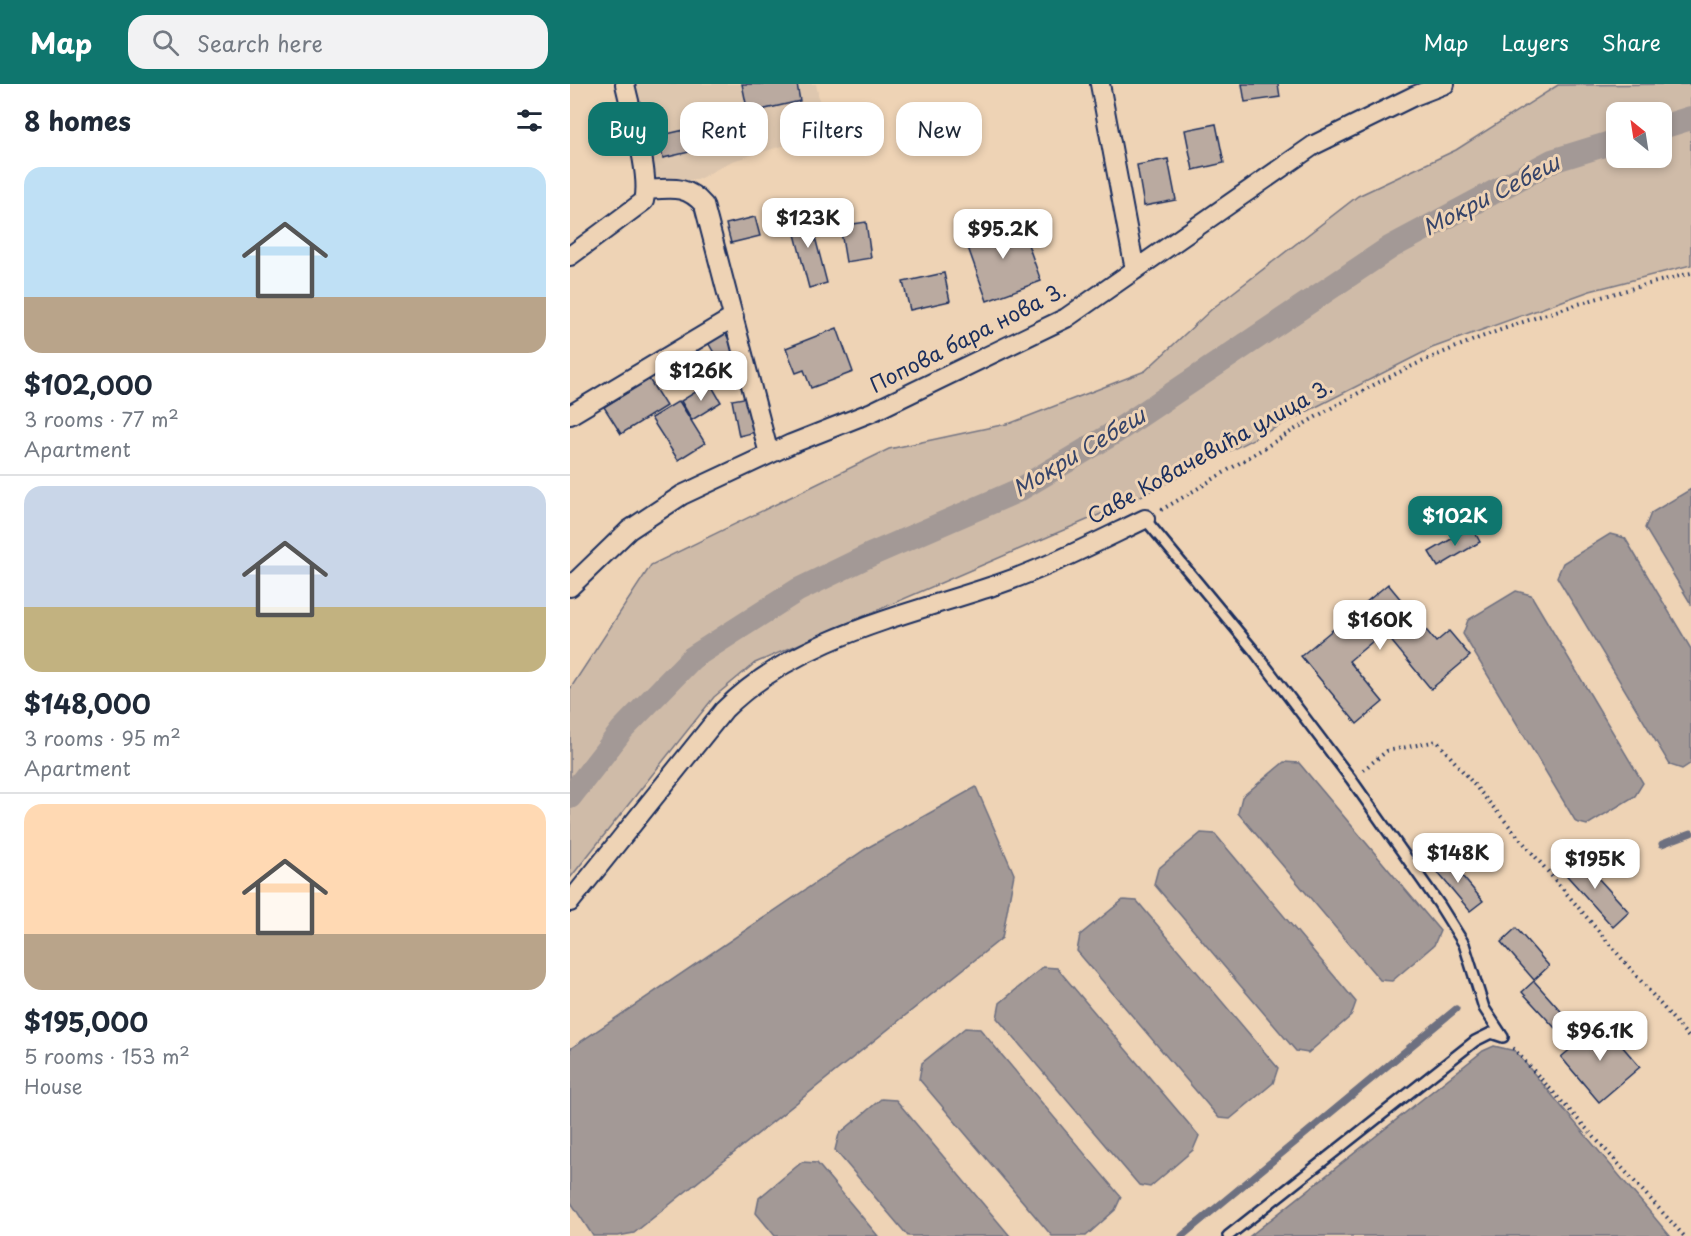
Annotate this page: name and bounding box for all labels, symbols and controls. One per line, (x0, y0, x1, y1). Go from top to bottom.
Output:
search box (128, 15, 548, 69)
text: Map (30, 21, 92, 64)
icon: search (149, 26, 182, 59)
text: Search here (197, 26, 323, 59)
text: Map (1424, 26, 1468, 58)
text: Layers (1501, 26, 1569, 58)
text: Share (1602, 26, 1661, 58)
text: 8 homes (24, 101, 131, 140)
chip: Buy (588, 102, 668, 156)
chip: Rent (680, 102, 768, 156)
chip: Filters (780, 102, 884, 156)
chip: New (896, 102, 982, 156)
north arrow (1606, 102, 1672, 168)
map controls (1606, 102, 1672, 168)
icon: filters (513, 104, 546, 137)
water label: Мокри Себеш (1416, 144, 1566, 242)
pin: $123K (766, 198, 850, 249)
text: $123K (776, 202, 840, 232)
icon: home (231, 206, 339, 314)
pin: $95.2K (954, 209, 1052, 260)
text: $95.2K (967, 213, 1039, 243)
street label: Попова бара нова 3. (863, 273, 1071, 400)
pin: $126K (659, 351, 743, 402)
text: $126K (669, 355, 733, 385)
text: $102,000 (24, 365, 152, 404)
street label: Саве Ковачевића улица 3. (1081, 369, 1338, 531)
water label: Мокри Себеш (1005, 397, 1153, 503)
text: 3 rooms · 77 m² (24, 404, 179, 434)
text: Apartment (24, 434, 131, 464)
pin: $102K (1413, 496, 1497, 547)
text: $102K (1422, 500, 1488, 530)
icon: home (231, 525, 339, 633)
pin: $160K (1338, 600, 1422, 651)
text: $160K (1347, 604, 1413, 634)
text: $148,000 (24, 684, 151, 723)
text: 3 rooms · 95 m² (24, 723, 181, 753)
text: Apartment (24, 753, 131, 783)
pin: $148K (1416, 833, 1500, 884)
text: $148K (1427, 837, 1489, 867)
pin: $195K (1553, 839, 1637, 890)
icon: home (231, 843, 339, 951)
text: $195K (1565, 843, 1625, 873)
text: $195,000 (24, 1002, 148, 1041)
pin: $96.1K (1551, 1011, 1649, 1062)
text: $96.1K (1566, 1015, 1634, 1045)
text: 5 rooms · 153 m² (24, 1041, 190, 1071)
text: House (24, 1071, 83, 1101)

